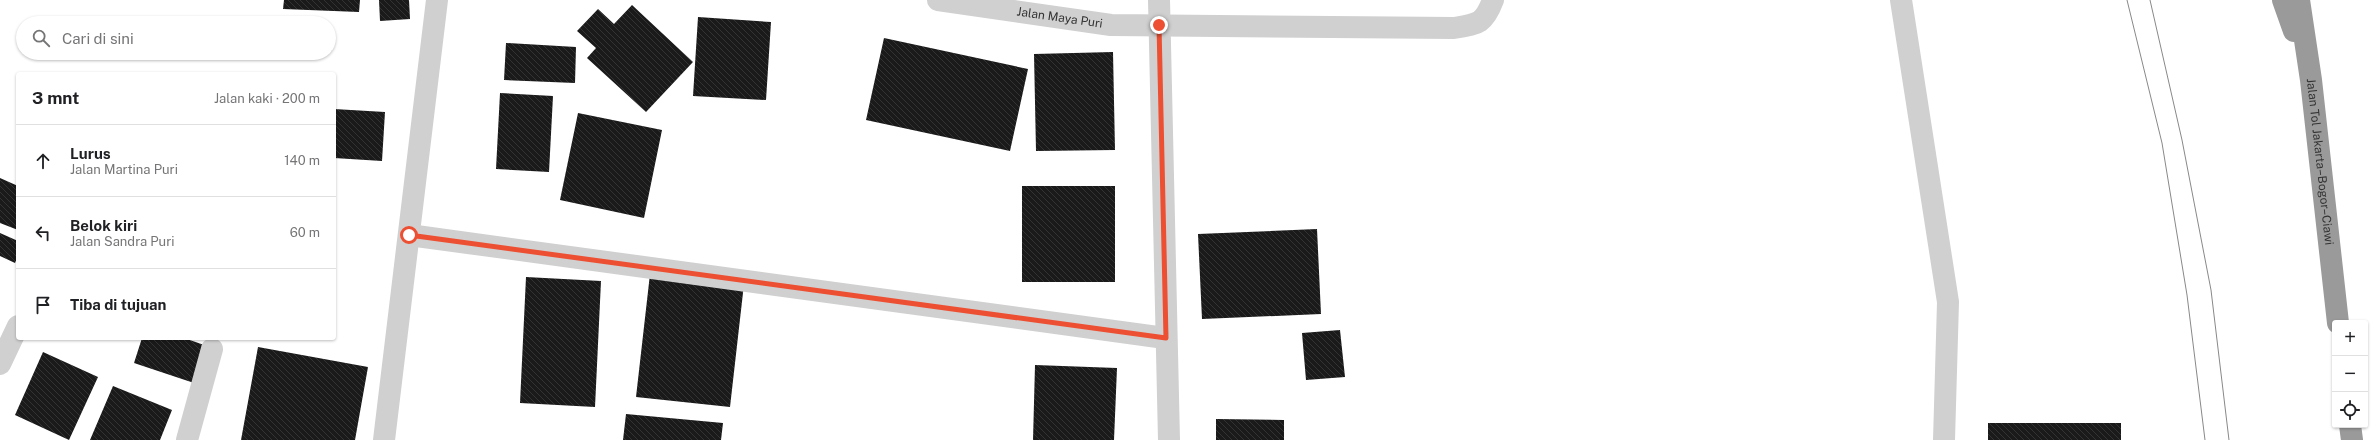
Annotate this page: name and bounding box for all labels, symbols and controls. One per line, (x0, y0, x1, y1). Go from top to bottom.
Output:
street label: Jalan Maya Puri (1016, 4, 1104, 31)
search box (16, 16, 336, 60)
route end (1150, 16, 1168, 34)
icon: search (30, 27, 52, 49)
text: Cari di sini (62, 30, 134, 47)
street label: Jalan Tol Jakarta–Bogor–Ciawi (2304, 77, 2336, 246)
text: 3 mnt (32, 88, 79, 108)
text: Jalan kaki · 200 m (214, 91, 320, 106)
text: Lurus (70, 145, 111, 162)
icon: ahead (32, 150, 54, 172)
text: 140 m (284, 153, 320, 168)
text: Jalan Martina Puri (70, 162, 178, 177)
text: Belok kiri (70, 217, 137, 234)
icon: left (32, 222, 54, 244)
text: 60 m (290, 225, 320, 240)
route start (400, 226, 418, 244)
text: Jalan Sandra Puri (70, 234, 175, 249)
icon: arrive (32, 294, 54, 316)
text: Tiba di tujuan (70, 296, 166, 313)
map controls (2332, 320, 2368, 428)
button: + (2332, 320, 2368, 356)
button: − (2332, 356, 2368, 392)
button: locate (2332, 392, 2368, 428)

